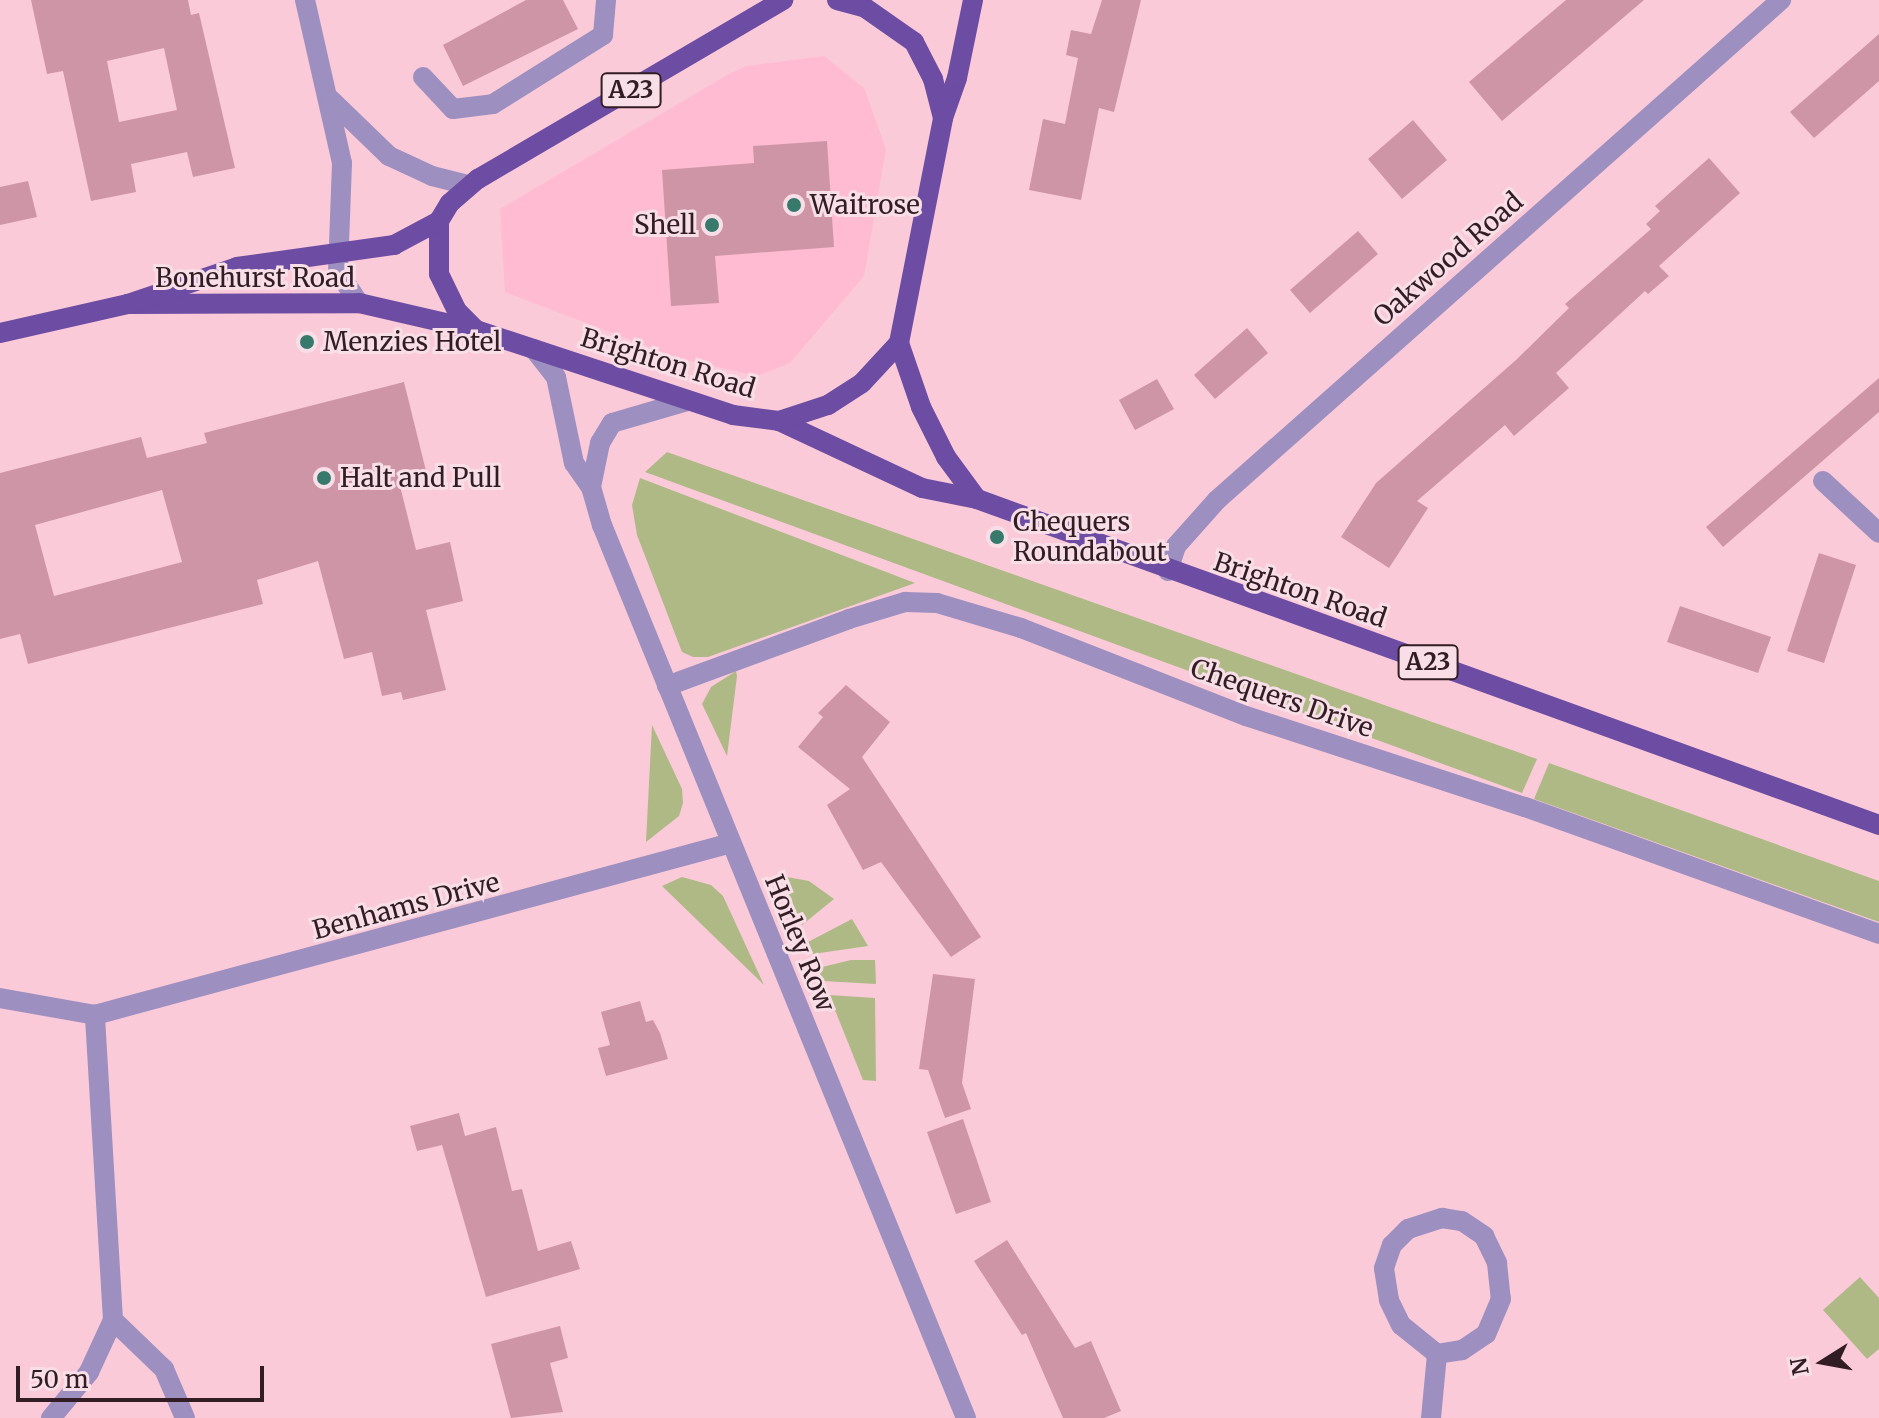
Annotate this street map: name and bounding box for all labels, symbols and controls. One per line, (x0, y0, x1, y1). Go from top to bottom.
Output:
road number: A23 (599, 70, 663, 110)
street label: Oakwood Road (1367, 186, 1529, 332)
place label: Waitrose (810, 189, 920, 221)
marker: Waitrose (785, 196, 803, 214)
place label: Shell (634, 209, 696, 241)
marker: Shell (703, 216, 721, 234)
street label: Bonehurst Road (155, 262, 355, 294)
street label: Brighton Road (577, 322, 759, 404)
place label: Menzies Hotel (323, 326, 501, 358)
marker: Menzies Hotel (298, 333, 316, 351)
place label: Halt and Pull (340, 462, 501, 494)
marker: Halt and Pull (315, 469, 333, 487)
place label: Chequers Roundabout (1013, 506, 1167, 568)
marker: Chequers Roundabout (988, 528, 1006, 546)
street label: Brighton Road (1210, 546, 1390, 634)
road number: A23 (1396, 642, 1460, 682)
street label: Chequers Drive (1187, 652, 1377, 744)
street label: Benhams Drive (309, 866, 503, 946)
street label: Horley Row (758, 870, 842, 1016)
north arrow (1783, 1322, 1863, 1402)
scale bar (20, 1350, 268, 1400)
text: N (1784, 1355, 1815, 1378)
text: 50 m (30, 1364, 89, 1395)

